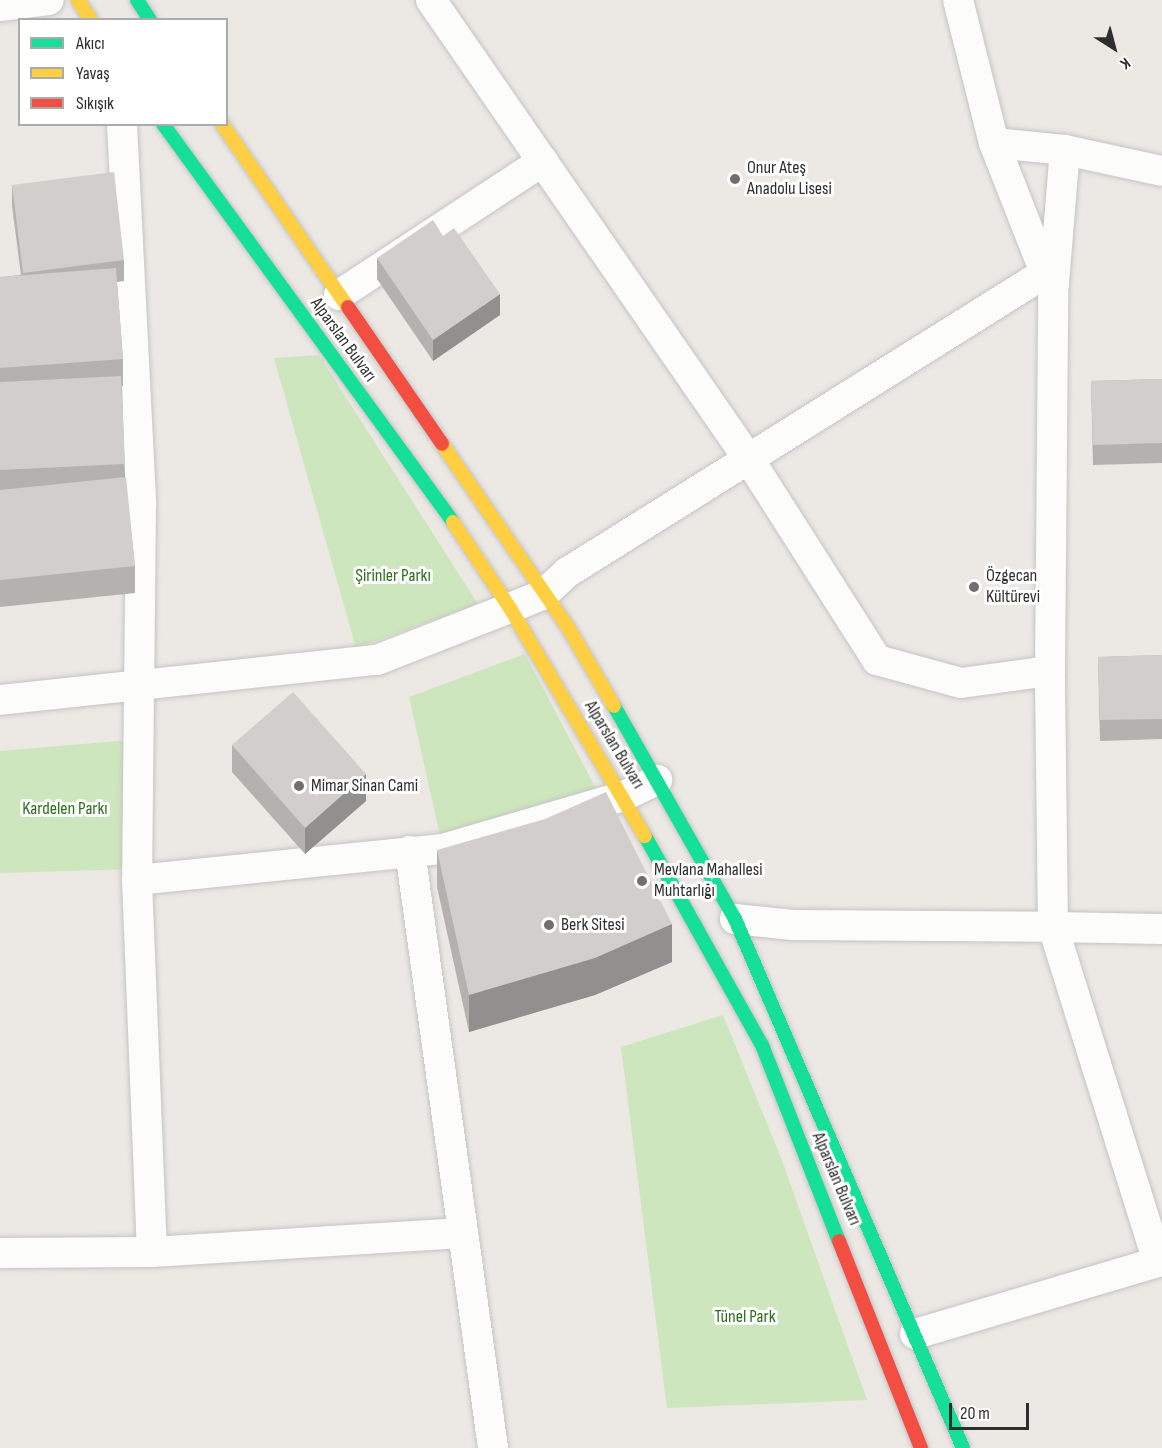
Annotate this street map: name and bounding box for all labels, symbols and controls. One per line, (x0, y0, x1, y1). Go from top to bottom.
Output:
legend (18, 18, 228, 126)
north arrow (1084, 18, 1144, 78)
text: Akıcı (76, 33, 105, 54)
text: K (1116, 53, 1134, 73)
text: Yavaş (76, 63, 110, 84)
text: Sıkışık (76, 93, 114, 114)
place label: Onur Ateş Anadolu Lisesi (747, 158, 832, 201)
marker: Onur Ateş Anadolu Lisesi (728, 172, 742, 186)
street label: Alparslan Bulvarı (305, 294, 381, 386)
park label: Şirinler Parkı (355, 565, 431, 587)
place label: Özgecan Kültürevi (986, 566, 1040, 608)
marker: Özgecan Kültürevi (967, 580, 981, 594)
street label: Alparslan Bulvarı (579, 697, 649, 793)
place label: Mimar Sinan Cami (311, 775, 418, 797)
marker: Mimar Sinan Cami (292, 779, 306, 793)
park label: Kardelen Parkı (22, 798, 108, 820)
place label: Mevlana Mahallesi Muhtarlığı (654, 860, 763, 902)
marker: Mevlana Mahallesi Muhtarlığı (635, 874, 649, 888)
place label: Berk Sitesi (561, 914, 625, 936)
marker: Berk Sitesi (542, 918, 556, 932)
street label: Alparslan Bulvarı (807, 1129, 865, 1229)
park label: Tünel Park (714, 1306, 776, 1328)
scale bar (952, 1391, 1032, 1429)
text: 20 m (960, 1403, 990, 1424)

